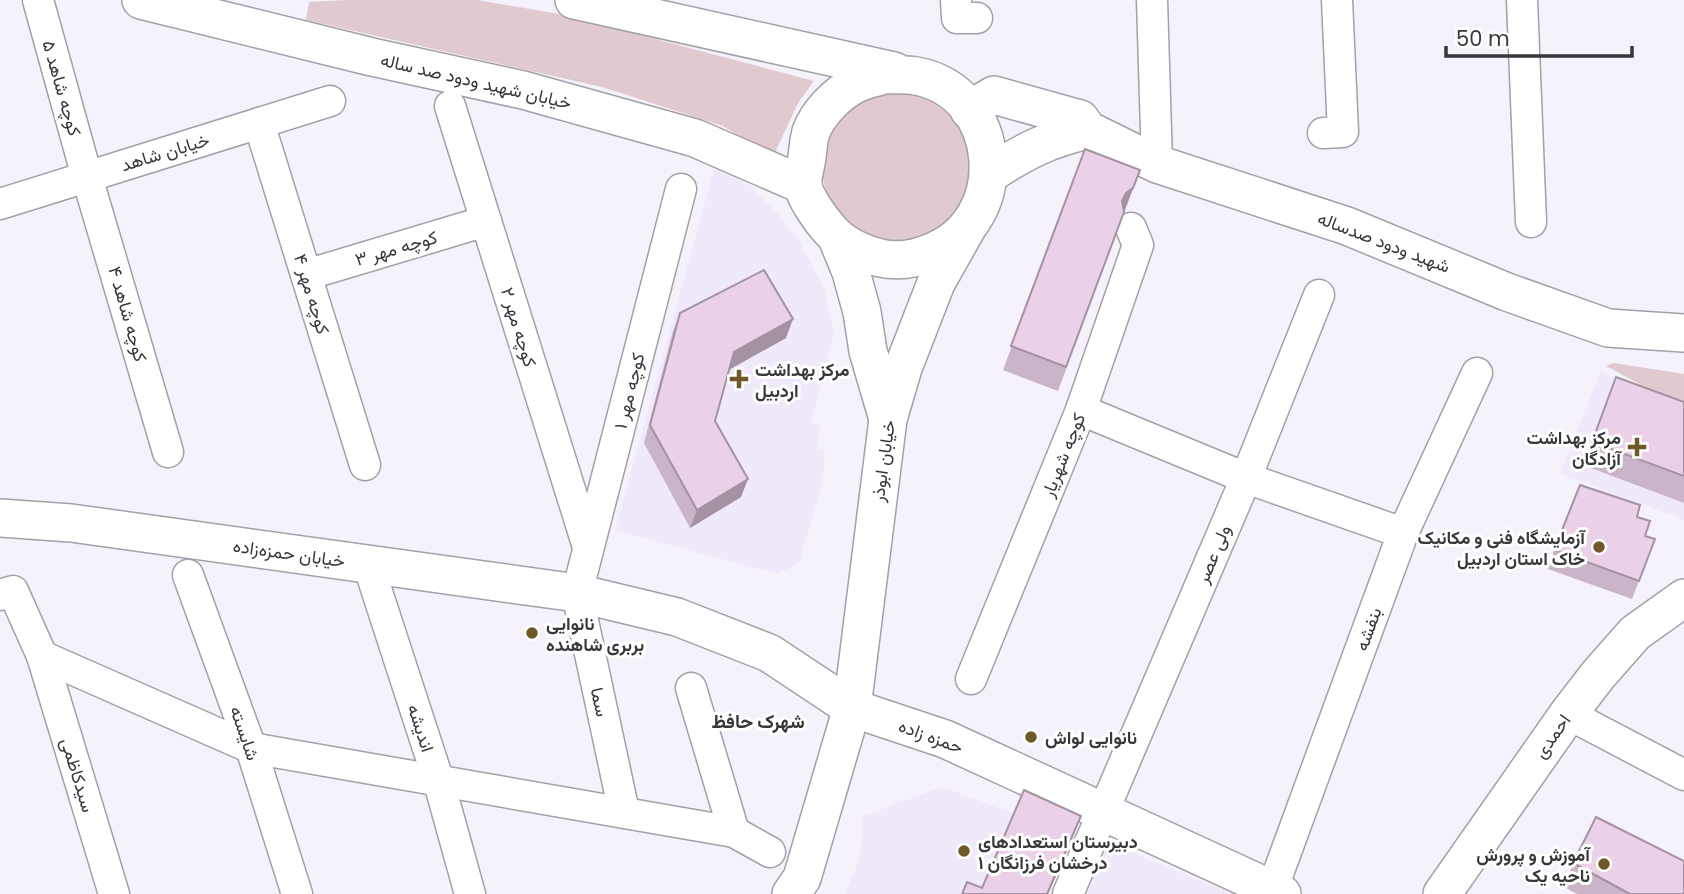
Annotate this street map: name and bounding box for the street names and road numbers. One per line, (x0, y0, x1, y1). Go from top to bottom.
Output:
street label: کوچه شاهد ۵ (36, 37, 88, 139)
street label: خیابان شهید ودود صد ساله (378, 47, 574, 115)
street label: خیابان شاهد (118, 127, 212, 177)
street label: شهید ودود صدساله (1314, 205, 1454, 279)
street label: کوچه مهر ۳ (352, 224, 440, 272)
street label: کوچه مهر ۴ (288, 251, 336, 337)
street label: کوچه شاهد ۴ (102, 263, 154, 365)
street label: کوچه مهر ۲ (495, 284, 543, 370)
street label: کوچه مهر ۱ (607, 350, 651, 432)
street label: کوچه شهریار (1034, 409, 1091, 502)
street label: خیابان ابوذر (865, 418, 901, 505)
street label: ولی عصر (1189, 521, 1237, 588)
street label: خیابان حمزه‌زاده (231, 533, 347, 573)
street label: بنفشه (1349, 604, 1387, 654)
street label: سما (585, 685, 615, 719)
street label: اندیشه (402, 701, 440, 755)
street label: شایسته (224, 702, 266, 764)
street label: احمدی (1528, 709, 1576, 763)
street label: حمزه زاده (895, 713, 967, 759)
street label: سیدکاظمی (55, 735, 101, 815)

